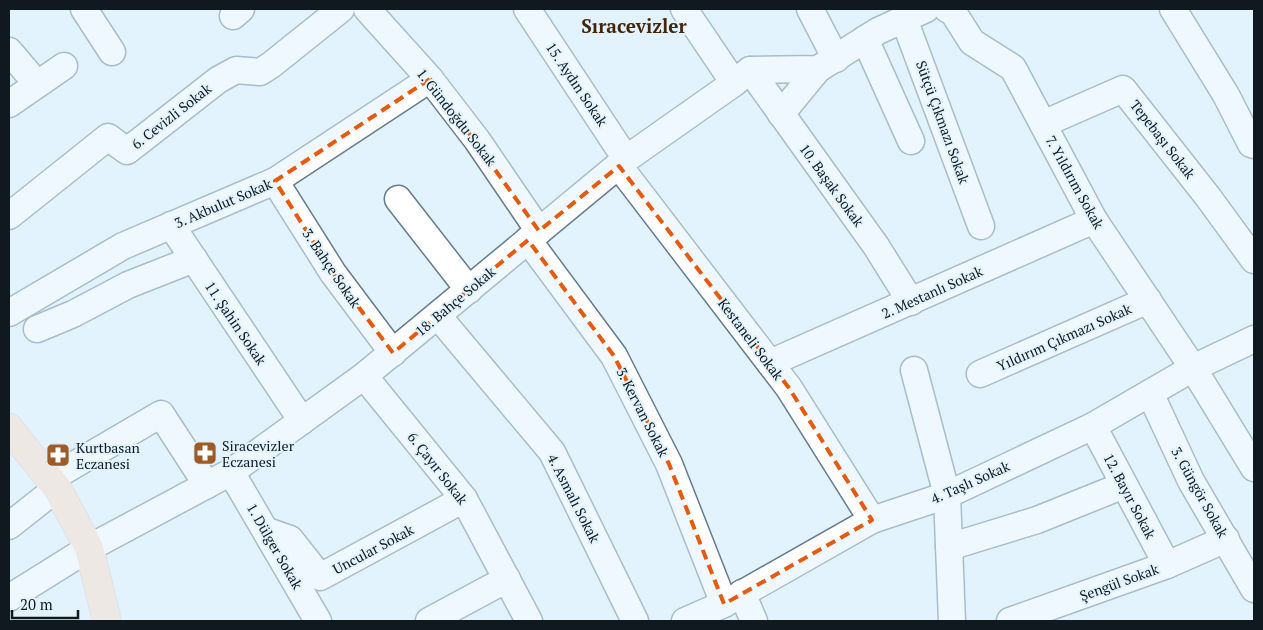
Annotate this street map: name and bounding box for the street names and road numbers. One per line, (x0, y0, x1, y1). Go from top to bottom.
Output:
street label: 15. Aydın Sokak (542, 38, 613, 130)
street label: Sütçü Çıkmazı Sokak (912, 58, 974, 187)
street label: 1. Gündoğdu Sokak (413, 64, 502, 170)
street label: 6. Cevizli Sokak (127, 78, 215, 153)
street label: Tepebaşı Sokak (1126, 96, 1200, 183)
street label: 7. Yıldırım Sokak (1041, 132, 1109, 233)
street label: 10. Başak Sokak (795, 140, 869, 231)
street label: 3. Akbulut Sokak (171, 174, 275, 232)
street label: 3. Bahçe Sokak (299, 225, 366, 312)
street label: 18. Bahçe Sokak (411, 261, 500, 340)
street label: 2. Mestanlı Sokak (879, 261, 986, 323)
street label: 11. Şahin Sokak (201, 277, 271, 369)
street label: Kestaneli Sokak (714, 294, 788, 384)
street label: Yıldırım Çıkmazı Sokak (994, 298, 1135, 375)
street label: 3. Kervan Sokak (612, 364, 674, 461)
street label: 6. Çayır Sokak (404, 428, 473, 509)
street label: 3. Güngör Sokak (1167, 443, 1233, 541)
street label: 4. Asmalı Sokak (543, 450, 605, 546)
street label: 12. Bayır Sokak (1100, 450, 1161, 543)
street label: 4. Taşlı Sokak (928, 456, 1013, 508)
street label: 1. Dülger Sokak (243, 500, 308, 593)
street label: Uncular Sokak (329, 519, 417, 578)
street label: Şengül Sokak (1077, 559, 1162, 605)

